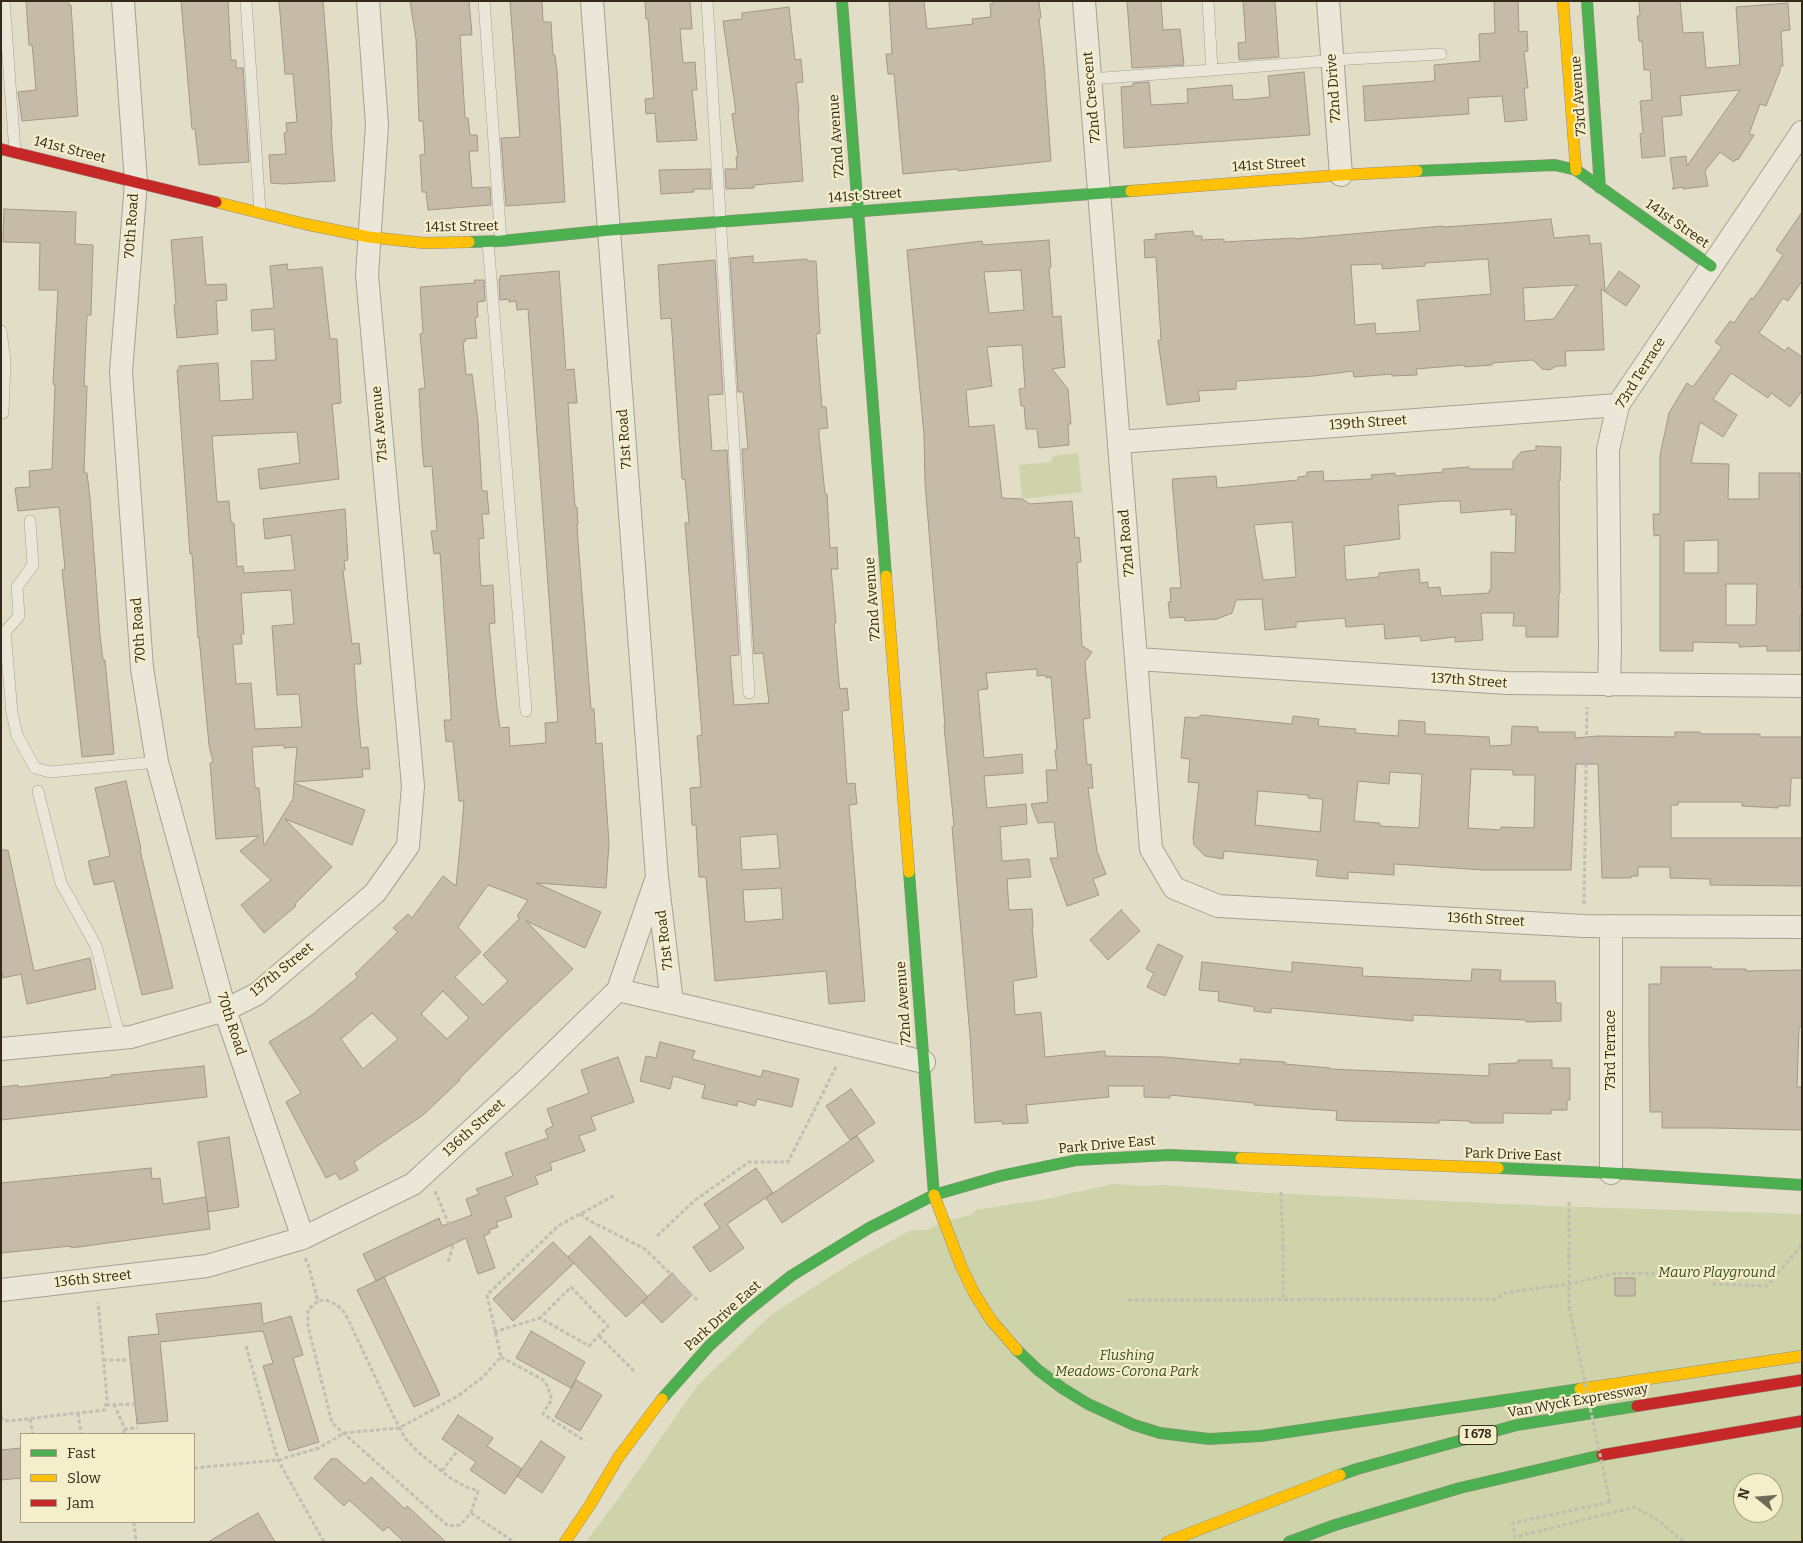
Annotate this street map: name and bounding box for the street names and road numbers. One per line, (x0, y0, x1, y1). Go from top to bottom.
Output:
street label: 72nd Crescent (1080, 51, 1104, 143)
street label: 72nd Drive (1323, 53, 1345, 123)
street label: 73rd Avenue (1568, 55, 1590, 137)
street label: 72nd Avenue (826, 94, 848, 178)
street label: 141st Street (32, 133, 108, 167)
street label: 141st Street (1232, 154, 1306, 176)
street label: 141st Street (828, 185, 902, 207)
street label: 70th Road (121, 193, 143, 259)
street label: 141st Street (1642, 196, 1712, 252)
street label: 141st Street (425, 218, 499, 236)
street label: 73rd Terrace (1613, 334, 1669, 412)
street label: 71st Avenue (368, 385, 392, 463)
street label: 71st Road (615, 408, 635, 470)
street label: 139th Street (1329, 412, 1407, 434)
street label: 72nd Road (1116, 509, 1138, 577)
street label: 72nd Avenue (862, 557, 884, 641)
street label: 70th Road (128, 597, 150, 663)
street label: 137th Street (1430, 670, 1508, 692)
street label: 71st Road (653, 909, 677, 971)
street label: 136th Street (1447, 910, 1525, 930)
street label: 137th Street (247, 939, 317, 1001)
street label: 72nd Avenue (893, 961, 915, 1045)
street label: 70th Road (213, 990, 249, 1058)
street label: 73rd Terrace (1603, 1010, 1619, 1090)
street label: 136th Street (439, 1096, 509, 1160)
street label: Park Drive East (1058, 1132, 1156, 1158)
street label: Park Drive East (1464, 1145, 1562, 1165)
street label: 136th Street (53, 1267, 133, 1291)
street label: Park Drive East (681, 1277, 765, 1355)
street label: Van Wyck Expressway (1506, 1380, 1650, 1422)
road number: I 678 (1459, 1426, 1497, 1444)

